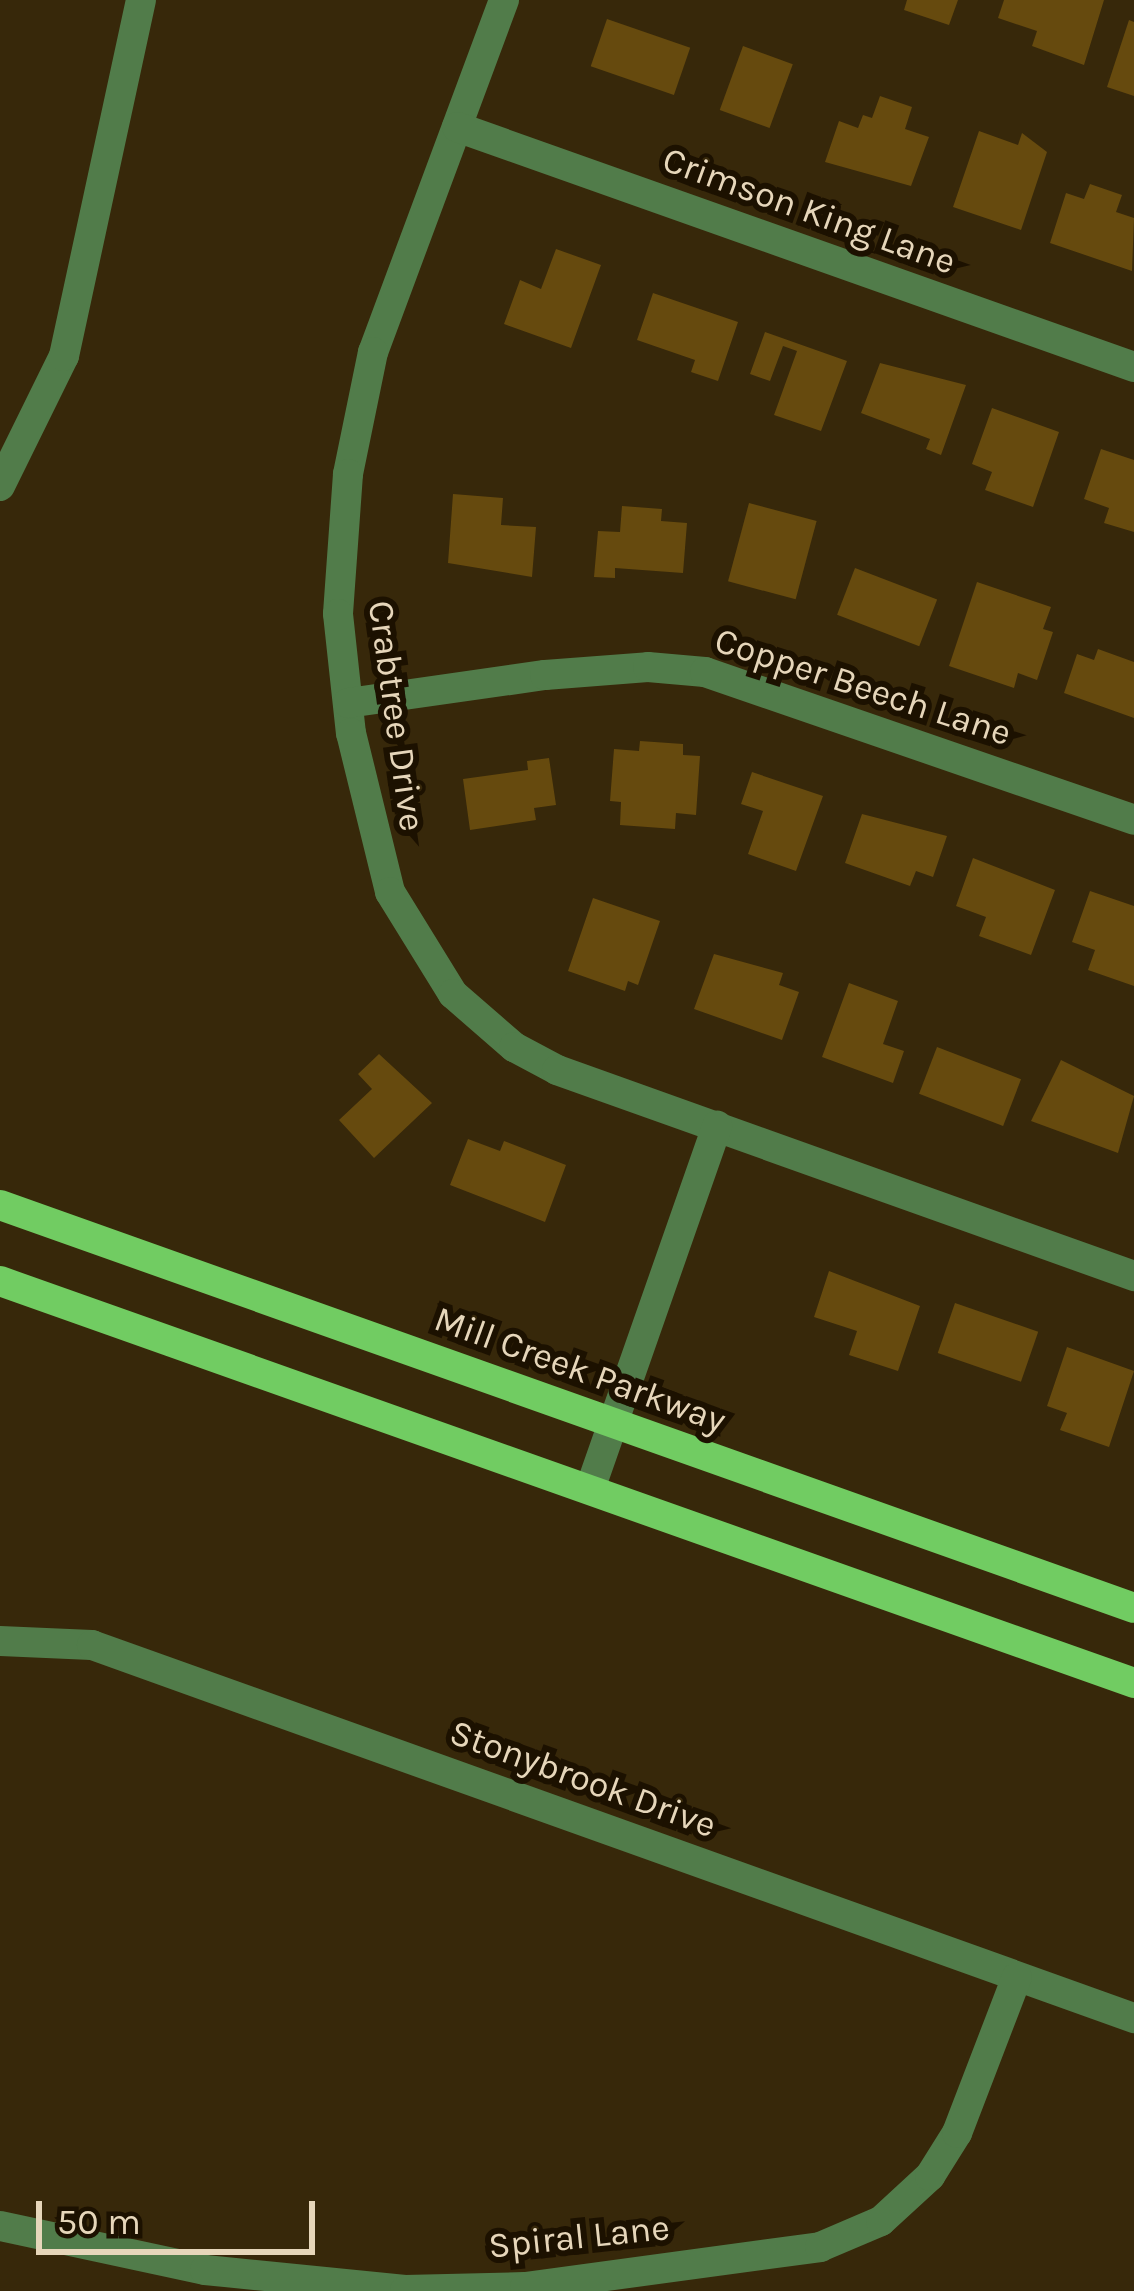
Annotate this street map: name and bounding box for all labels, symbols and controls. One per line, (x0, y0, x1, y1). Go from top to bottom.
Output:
street label: Crimson King Lane (657, 138, 961, 284)
street label: Crabtree Drive (358, 598, 434, 834)
street label: Copper Beech Lane (709, 619, 1017, 755)
street label: Mill Creek Parkway (429, 1297, 731, 1443)
street label: Stonybrook Drive (444, 1711, 722, 1847)
scale bar (42, 2177, 321, 2251)
text: 50 m (57, 2201, 141, 2243)
street label: Spiral Lane (486, 2206, 672, 2268)

